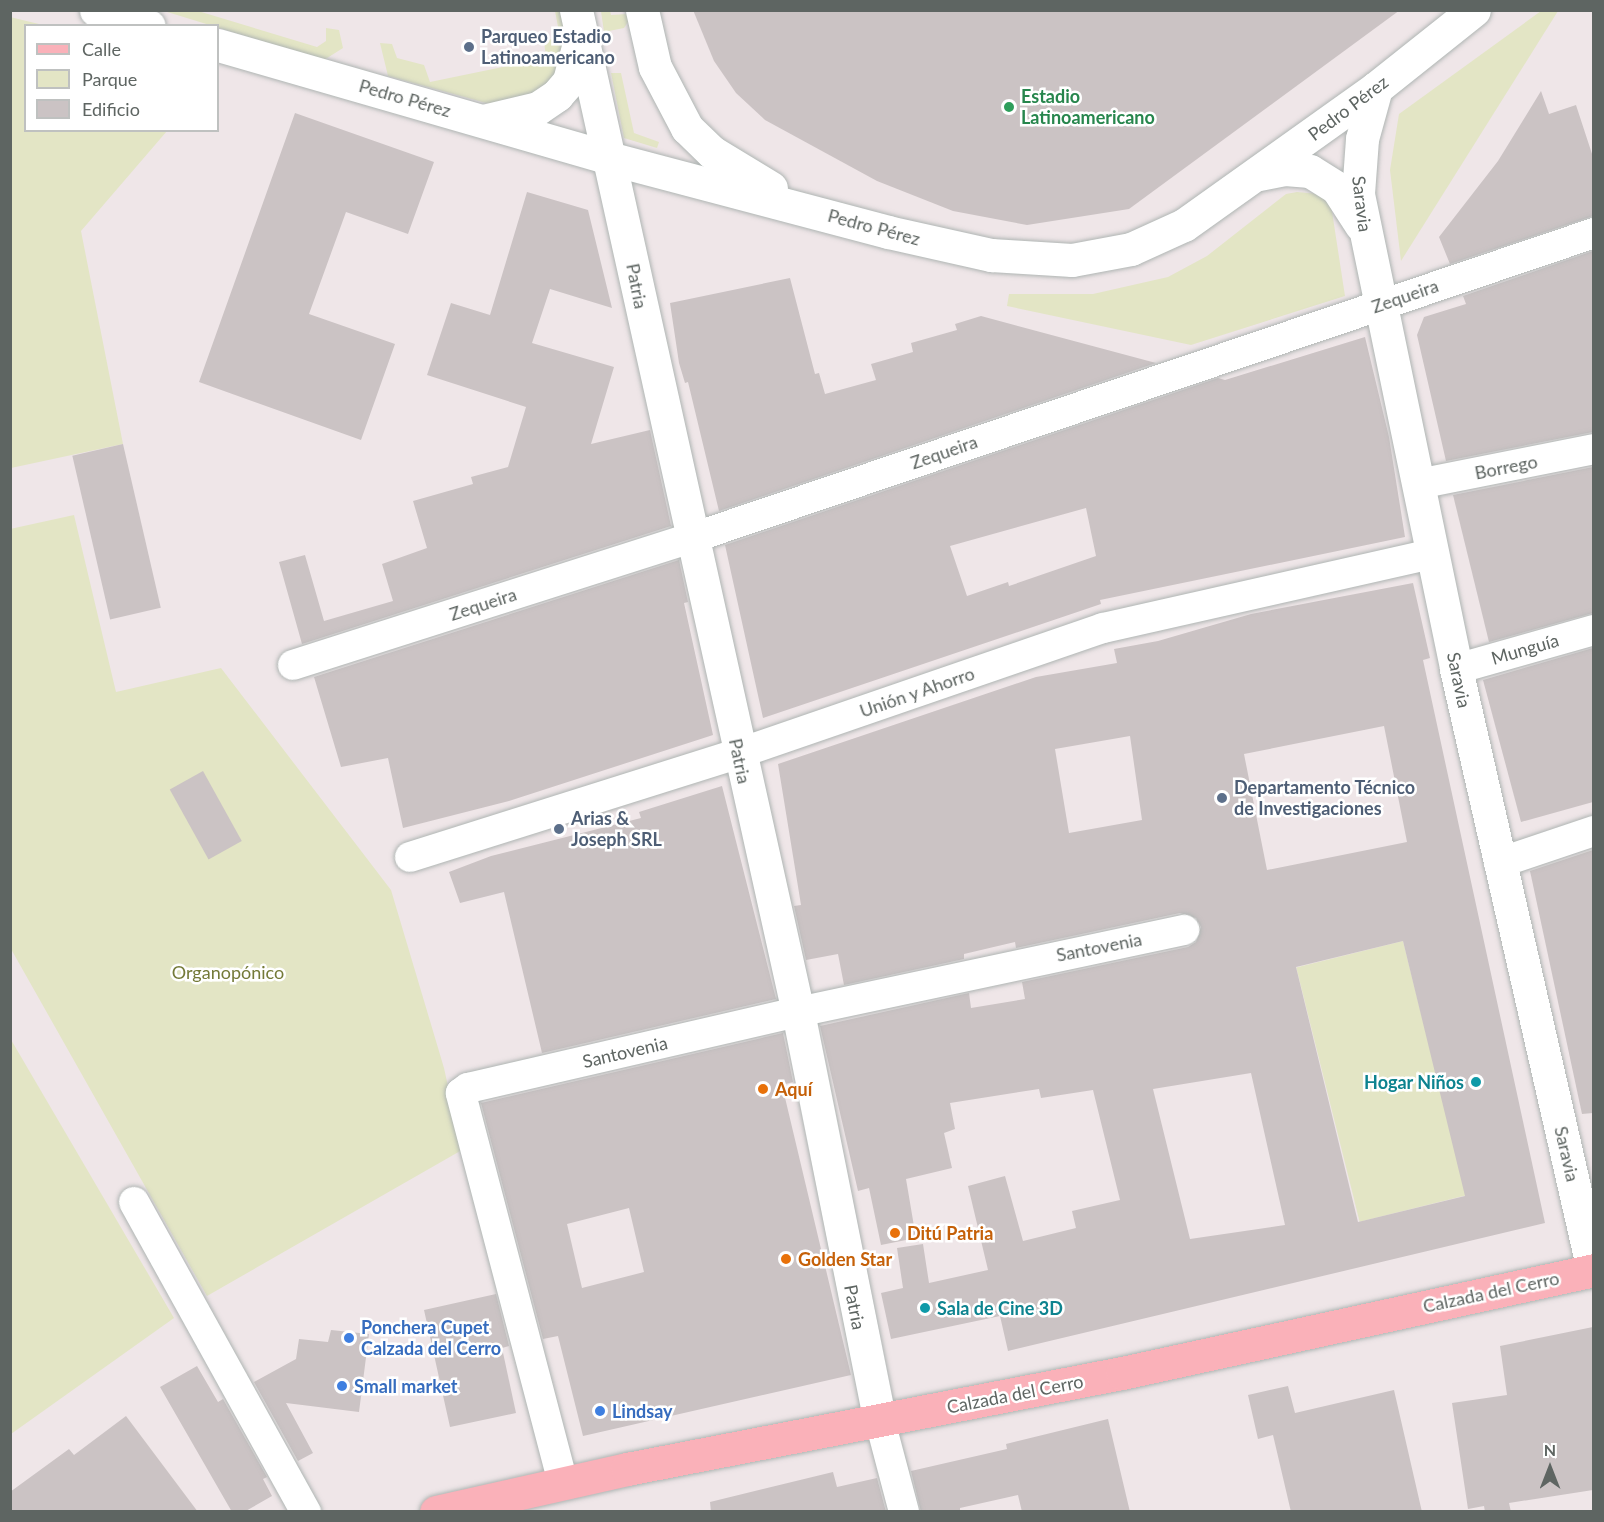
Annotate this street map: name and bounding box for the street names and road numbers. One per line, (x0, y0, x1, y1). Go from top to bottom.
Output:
street label: Pedro Pérez (1304, 71, 1392, 145)
street label: Pedro Pérez (357, 75, 453, 121)
street label: Saravia (1348, 175, 1376, 233)
street label: Pedro Pérez (826, 204, 922, 250)
street label: Patria (622, 262, 652, 310)
street label: Zequeira (1369, 275, 1441, 317)
street label: Zequeira (908, 431, 980, 473)
street label: Borrego (1473, 450, 1539, 484)
street label: Zequeira (447, 583, 519, 625)
street label: Munguía (1489, 629, 1561, 669)
street label: Saravia (1443, 650, 1475, 710)
street label: Unión y Ahorro (856, 662, 978, 722)
street label: Patria (725, 736, 755, 786)
street label: Santovenia (1054, 928, 1144, 966)
street label: Santovenia (580, 1032, 670, 1072)
street label: Saravia (1550, 1124, 1584, 1184)
street label: Calzada del Cerro (1421, 1267, 1561, 1317)
street label: Patria (840, 1283, 870, 1331)
street label: Calzada del Cerro (945, 1370, 1085, 1418)

